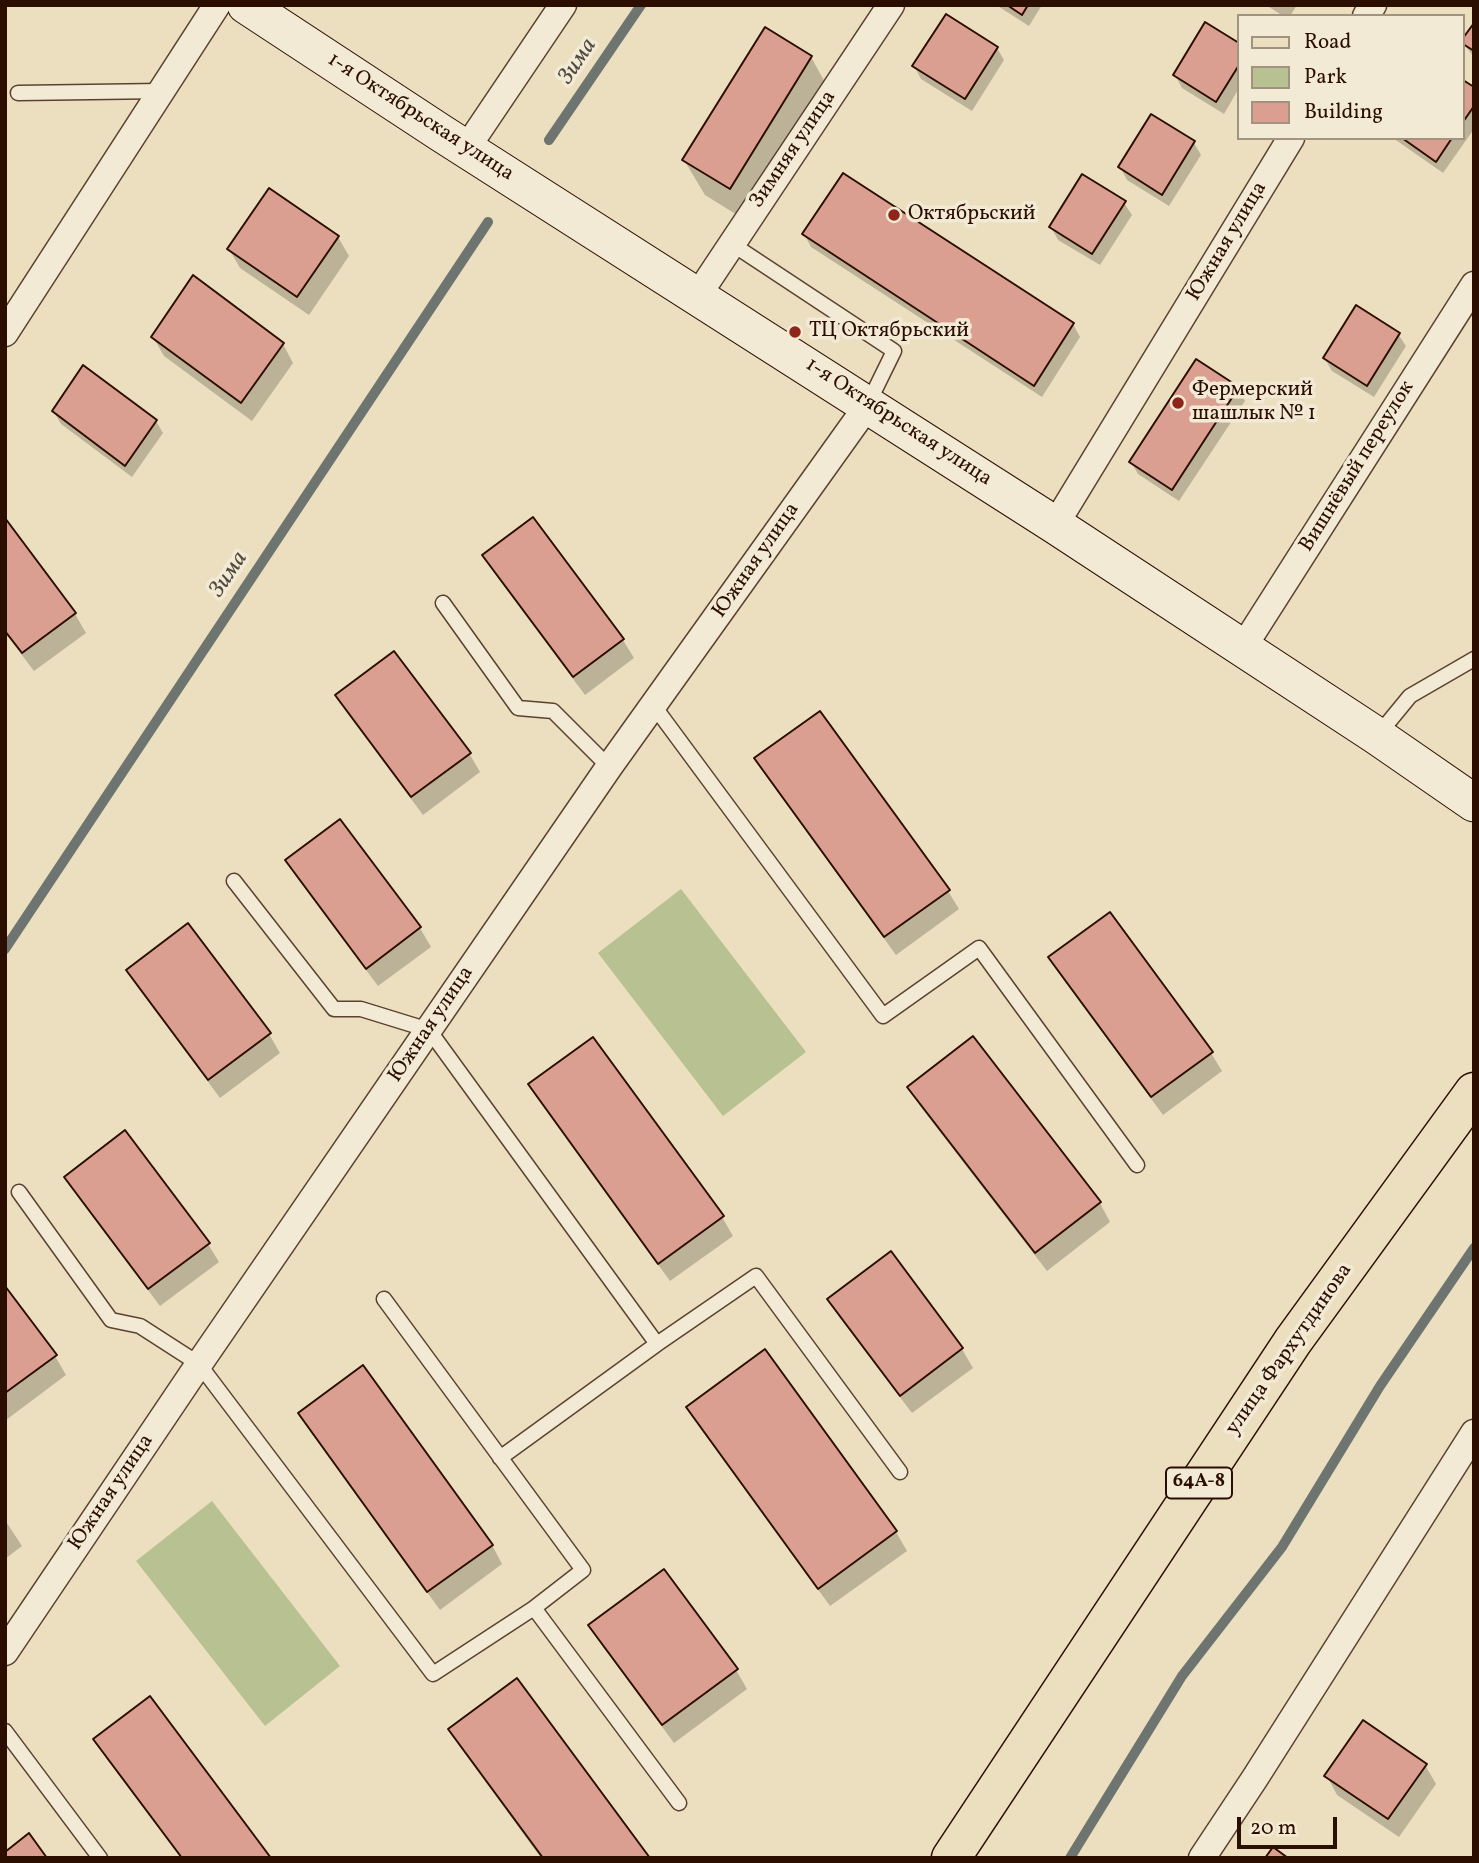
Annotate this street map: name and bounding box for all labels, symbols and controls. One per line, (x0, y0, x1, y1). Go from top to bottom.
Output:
legend (1238, 14, 1465, 140)
text: Road (1304, 28, 1351, 57)
water label: Зима (554, 34, 604, 90)
street label: 1-я Октябрьская улица (322, 48, 518, 188)
text: Park (1304, 63, 1347, 92)
street label: Зимняя улица (745, 86, 843, 214)
text: Building (1304, 98, 1383, 127)
street label: Южная улица (1182, 178, 1274, 306)
place label: Октябрьский (908, 202, 1035, 228)
marker: Октябрьский (886, 207, 902, 223)
place label: ТЦ Октябрьский (809, 319, 969, 345)
marker: ТЦ Октябрьский (787, 324, 803, 340)
street label: 1-я Октябрьская улица (800, 353, 996, 493)
street label: Вишнёвый переулок (1295, 377, 1421, 557)
place label: Фермерский шашлык № 1 (1192, 378, 1316, 428)
marker: Фермерский шашлык № 1 (1170, 395, 1186, 411)
street label: Южная улица (708, 499, 806, 623)
water label: Зима (205, 547, 255, 603)
street label: Южная улица (384, 962, 480, 1088)
street label: улица Фархутдинова (1221, 1259, 1359, 1441)
street label: Южная улица (64, 1430, 160, 1556)
road number: 64А-8 (1166, 1468, 1232, 1498)
scale bar (1241, 1804, 1341, 1848)
text: 20 m (1250, 1814, 1296, 1843)

